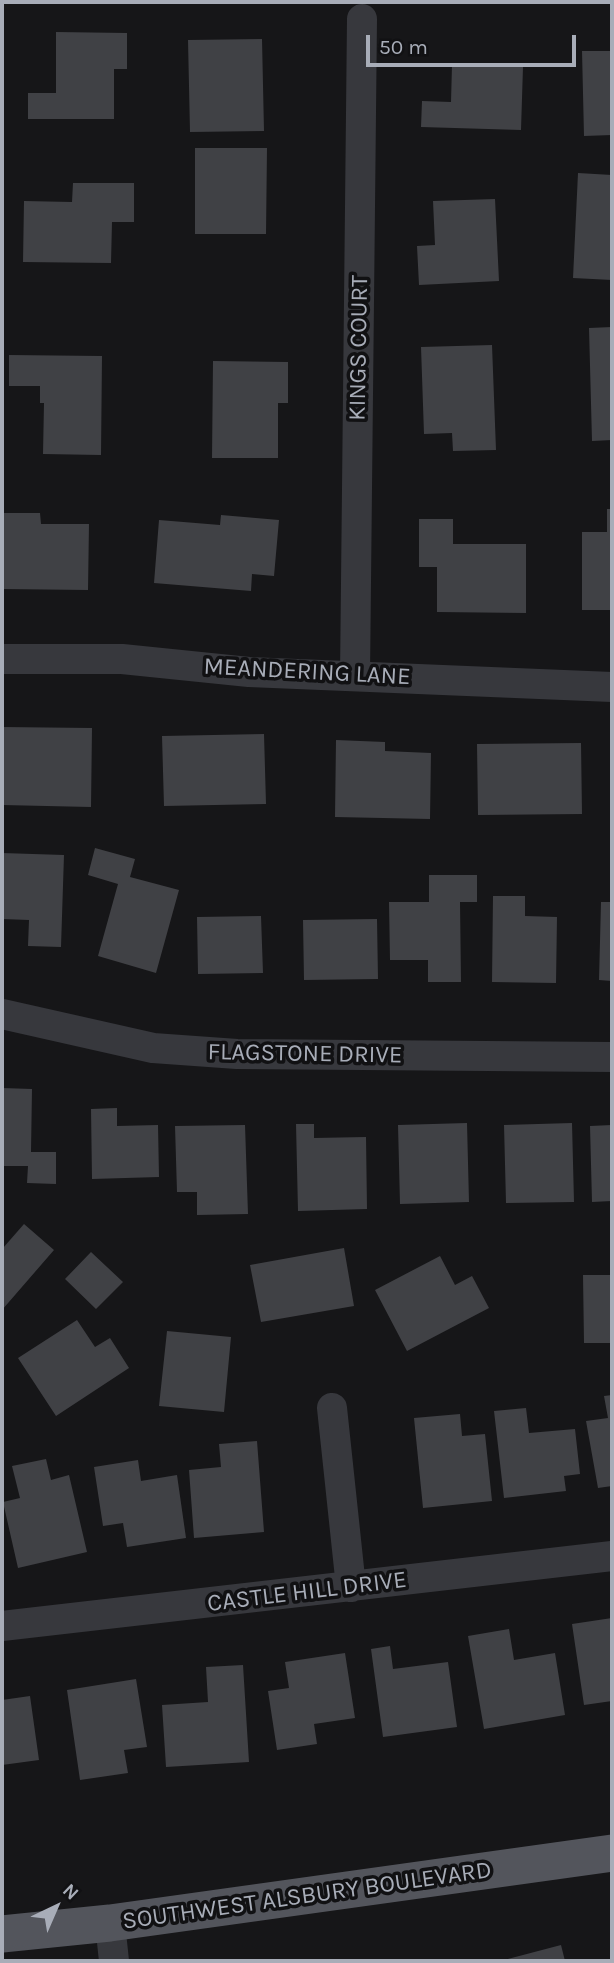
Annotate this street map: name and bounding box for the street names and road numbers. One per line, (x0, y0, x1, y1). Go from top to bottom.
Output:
street label: KINGS COURT (343, 275, 375, 421)
street label: MEANDERING LANE (203, 652, 411, 692)
street label: FLAGSTONE DRIVE (207, 1038, 403, 1070)
street label: CASTLE HILL DRIVE (206, 1565, 408, 1619)
street label: SOUTHWEST ALSBURY BOULEVARD (121, 1856, 493, 1936)

